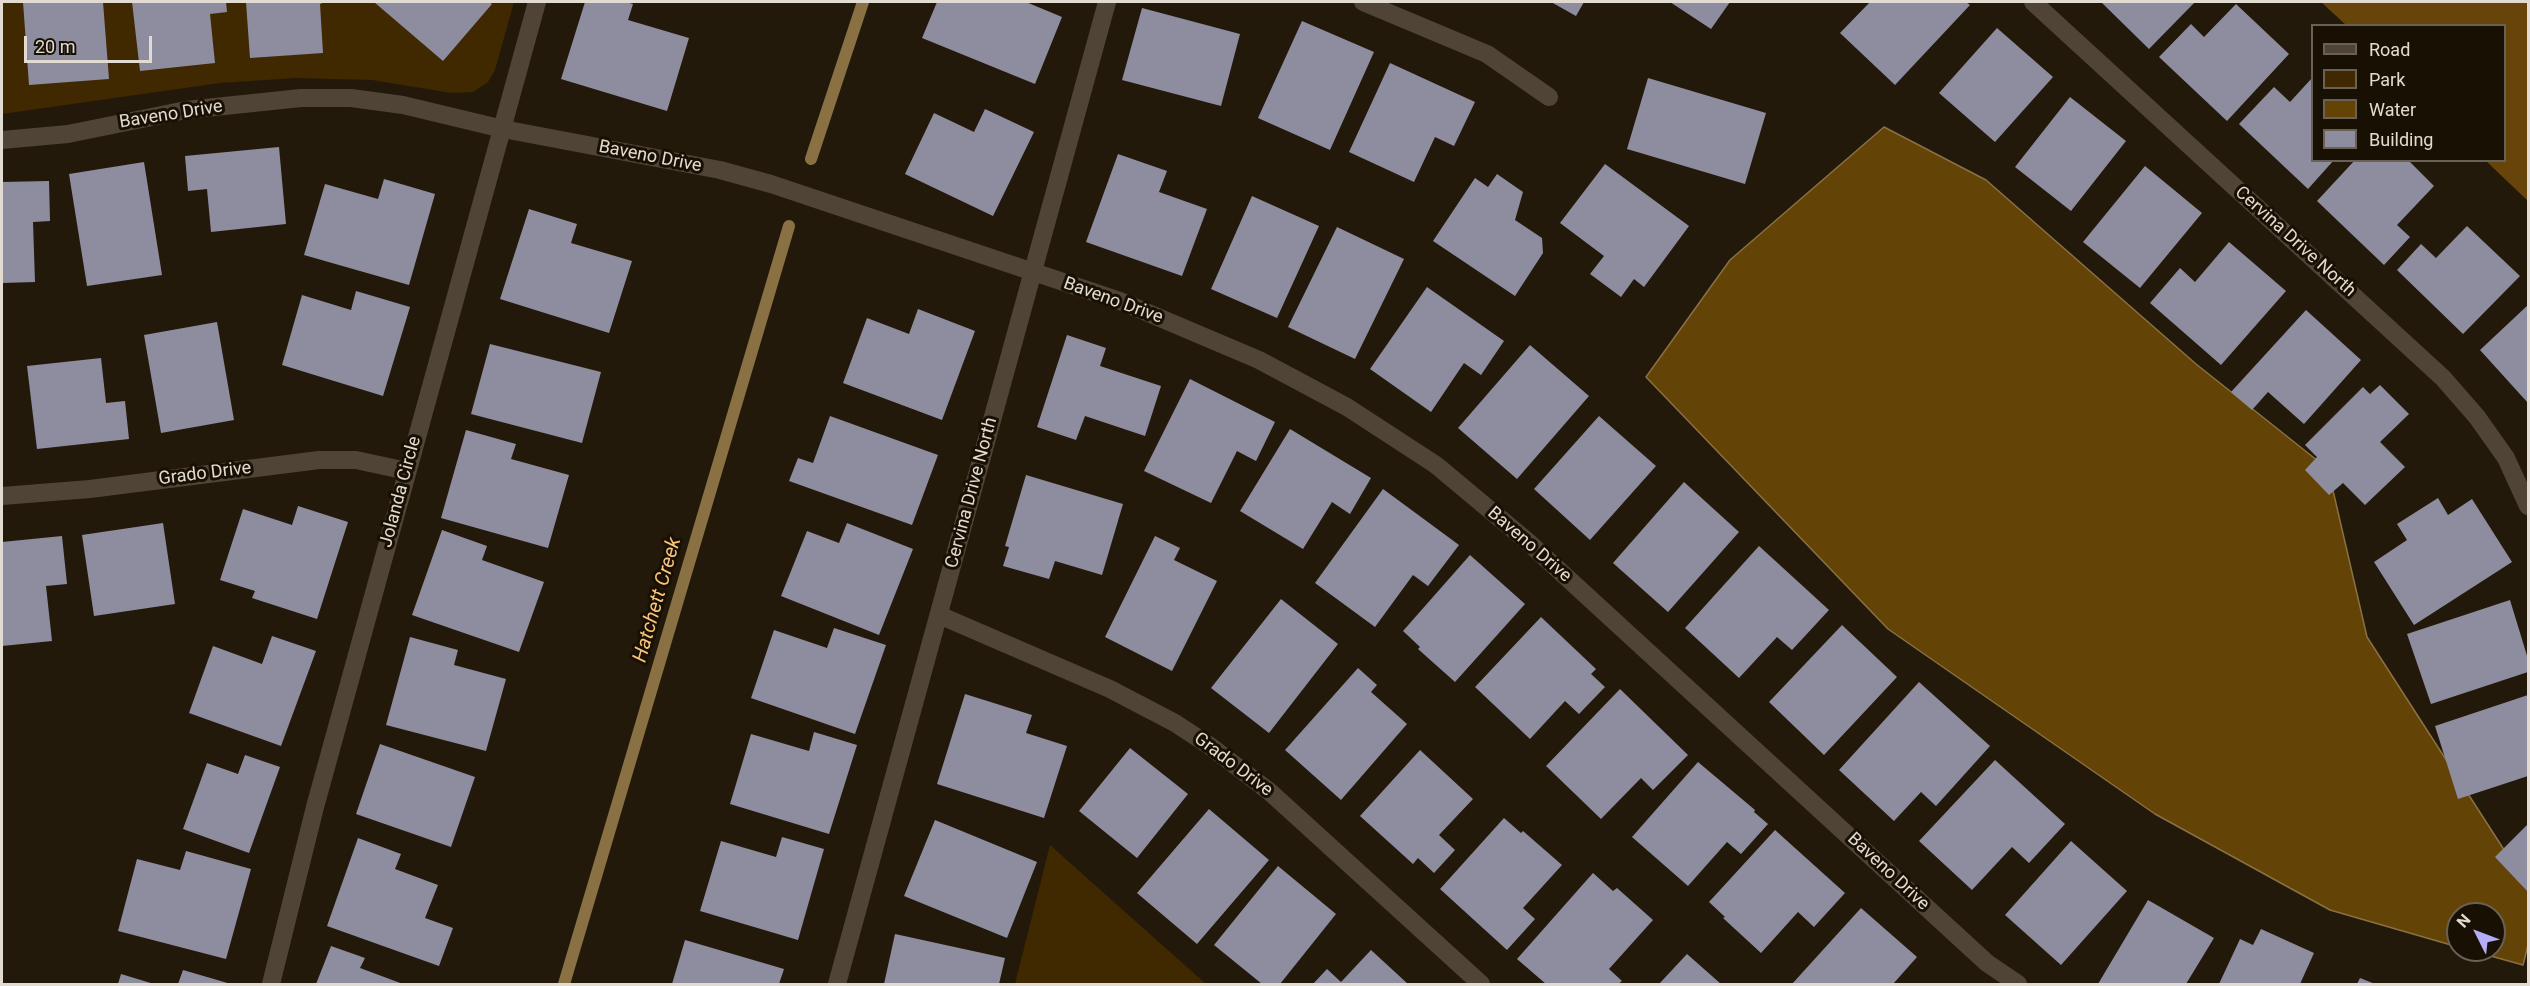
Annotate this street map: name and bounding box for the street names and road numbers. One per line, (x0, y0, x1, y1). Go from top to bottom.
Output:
street label: Baveno Drive (118, 96, 224, 134)
street label: Baveno Drive (597, 136, 703, 178)
street label: Cervina Drive North (2230, 182, 2360, 302)
street label: Baveno Drive (1060, 273, 1166, 329)
street label: Cervina Drive North (941, 415, 1003, 571)
street label: Jolanda Circle (376, 434, 426, 550)
street label: Grado Drive (157, 458, 253, 490)
street label: Baveno Drive (1483, 503, 1575, 587)
street label: Grado Drive (1189, 728, 1277, 802)
street label: Baveno Drive (1843, 829, 1933, 915)

